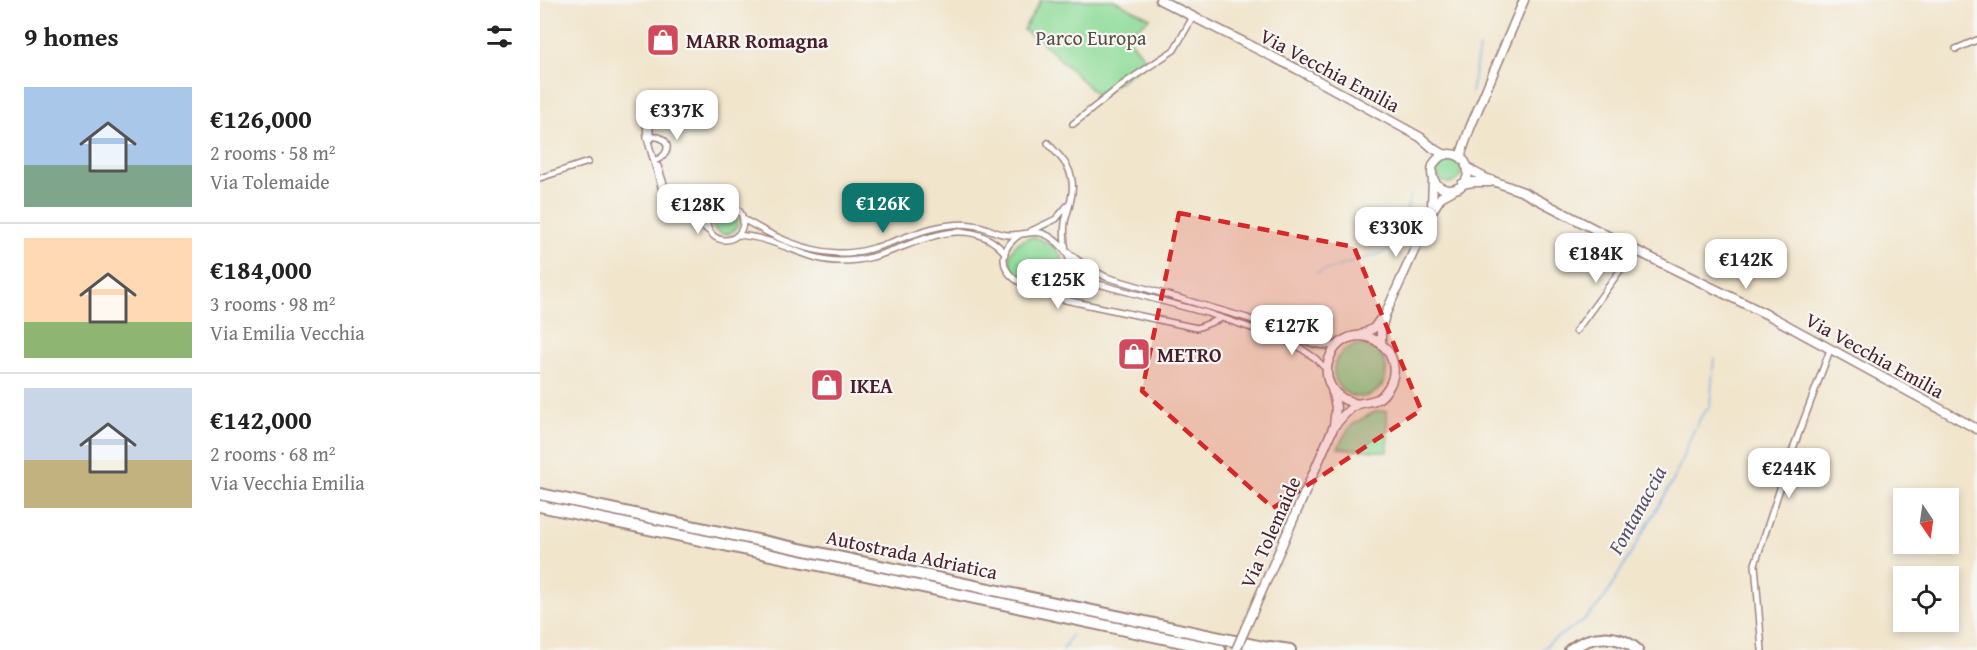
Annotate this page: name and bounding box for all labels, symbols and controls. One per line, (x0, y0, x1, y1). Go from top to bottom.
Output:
text: 9 homes (24, 17, 119, 56)
icon: filters (483, 20, 516, 53)
street label: Via Vecchia Emilia (1255, 21, 1406, 119)
shop icon: MARR Romagna (645, 22, 681, 58)
park label: Parco Europa (1036, 23, 1147, 52)
place label: MARR Romagna (686, 26, 829, 55)
pin: €337K (635, 90, 719, 141)
text: €337K (650, 95, 704, 124)
text: €126,000 (210, 99, 312, 138)
icon: home (72, 111, 144, 183)
text: 2 rooms · 58 m² (210, 138, 336, 167)
text: Via Tolemaide (210, 167, 330, 196)
pin: €126K (841, 183, 925, 234)
pin: €128K (656, 184, 740, 235)
text: €126K (856, 188, 910, 217)
text: €128K (671, 189, 725, 218)
pin: €330K (1354, 207, 1438, 258)
text: €330K (1369, 212, 1423, 241)
pin: €184K (1554, 233, 1638, 284)
text: €184K (1569, 238, 1623, 267)
pin: €142K (1704, 239, 1788, 290)
text: €142K (1719, 244, 1773, 273)
text: €184,000 (210, 250, 312, 289)
pin: €125K (1016, 259, 1100, 310)
icon: home (72, 262, 144, 334)
text: €125K (1031, 264, 1085, 293)
text: 3 rooms · 98 m² (210, 289, 336, 318)
pin: €127K (1250, 305, 1334, 356)
street label: Via Vecchia Emilia (1800, 305, 1950, 405)
text: €127K (1265, 310, 1319, 339)
text: Via Emilia Vecchia (210, 318, 365, 347)
shop icon: METRO (1116, 336, 1152, 372)
place label: METRO (1157, 340, 1222, 369)
shop icon: IKEA (809, 367, 845, 403)
place label: IKEA (850, 371, 893, 400)
text: €142,000 (210, 400, 312, 439)
icon: home (72, 412, 144, 484)
text: 2 rooms · 68 m² (210, 439, 336, 468)
pin: €244K (1747, 448, 1831, 499)
text: €244K (1762, 453, 1816, 482)
water label: Fontanaccia (1600, 460, 1674, 561)
text: Via Vecchia Emilia (210, 468, 365, 497)
street label: Via Tolemaide (1232, 471, 1308, 593)
north arrow (1893, 488, 1959, 554)
map controls (1893, 488, 1959, 632)
street label: Autostrada Adriatica (824, 522, 1001, 586)
button: locate (1893, 566, 1959, 632)

